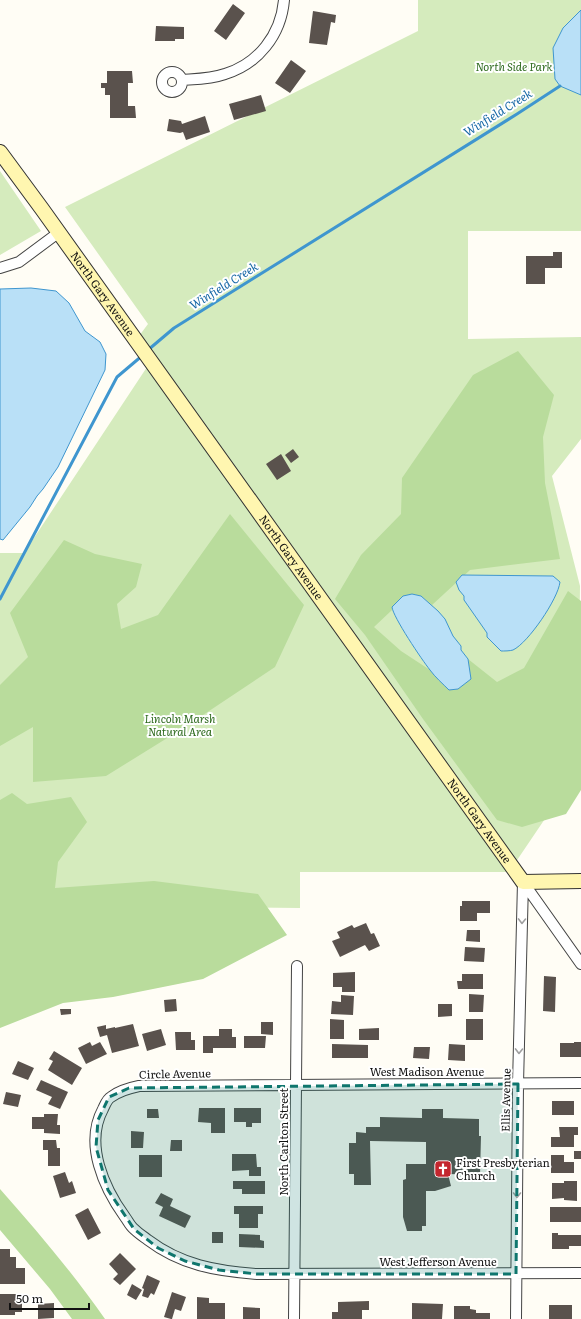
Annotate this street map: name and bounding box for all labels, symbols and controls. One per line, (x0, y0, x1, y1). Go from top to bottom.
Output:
park label: North Side Park (475, 58, 553, 74)
water label: Winfield Creek (460, 84, 536, 140)
street label: North Gary Avenue (68, 248, 139, 339)
water label: Winfield Creek (186, 257, 262, 313)
street label: North Gary Avenue (256, 511, 328, 603)
park label: Lincoln Marsh Natural Area (144, 710, 216, 739)
street label: North Gary Avenue (444, 775, 516, 866)
one-way arrow (517, 918, 526, 924)
one-way arrow (514, 1048, 523, 1054)
street label: West Madison Avenue (370, 1063, 485, 1079)
street label: Circle Avenue (139, 1064, 211, 1082)
street label: Ellis Avenue (496, 1068, 514, 1132)
street label: North Carlton Street (275, 1088, 291, 1196)
place label: First Presbyterian Church (456, 1154, 550, 1183)
church icon: First Presbyterian Church (433, 1159, 453, 1179)
one-way arrow (513, 1192, 521, 1198)
street label: West Jefferson Avenue (379, 1253, 497, 1269)
scale bar (10, 1285, 89, 1311)
text: 50 m (16, 1289, 43, 1307)

